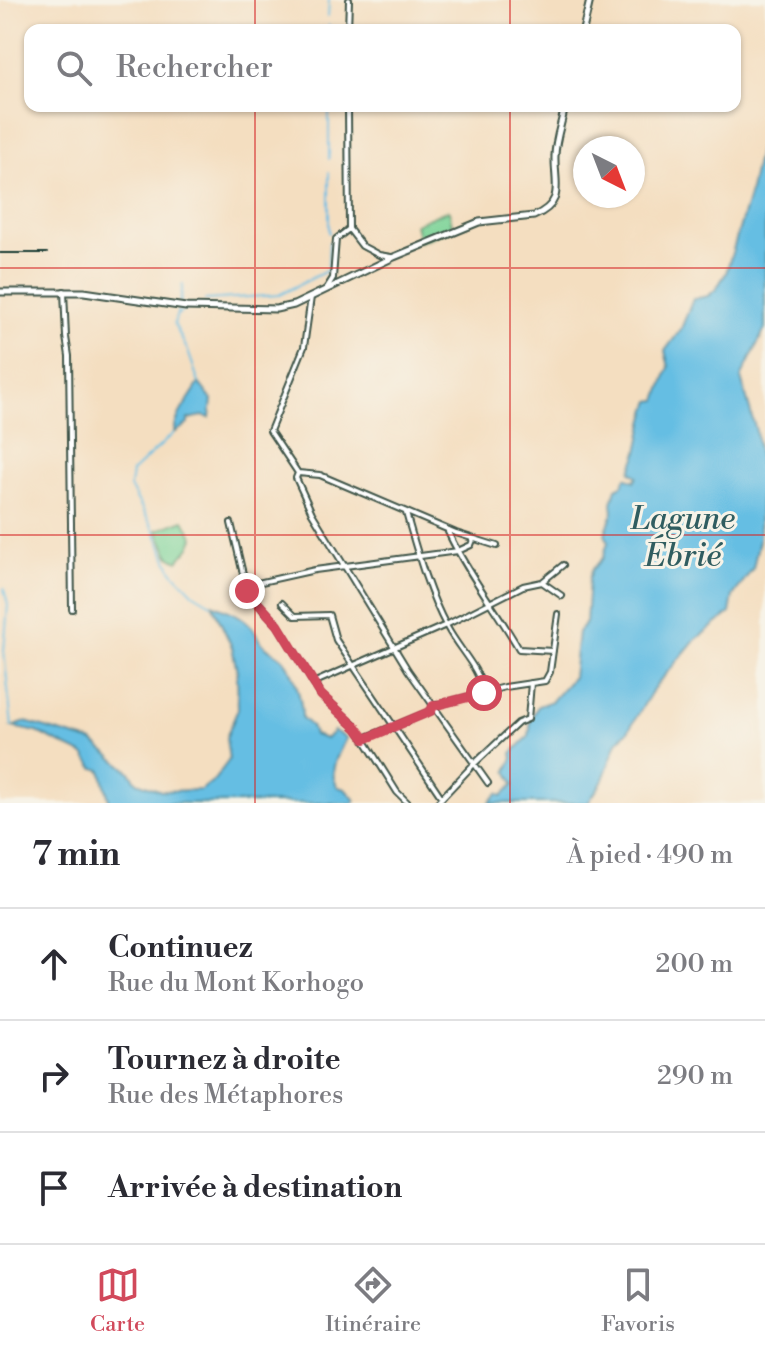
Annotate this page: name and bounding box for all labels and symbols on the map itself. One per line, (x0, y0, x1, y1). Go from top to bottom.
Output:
north arrow (573, 136, 645, 208)
water label: Lagune Ébrié (630, 499, 735, 576)
route end (229, 573, 265, 609)
route start (466, 675, 502, 711)

